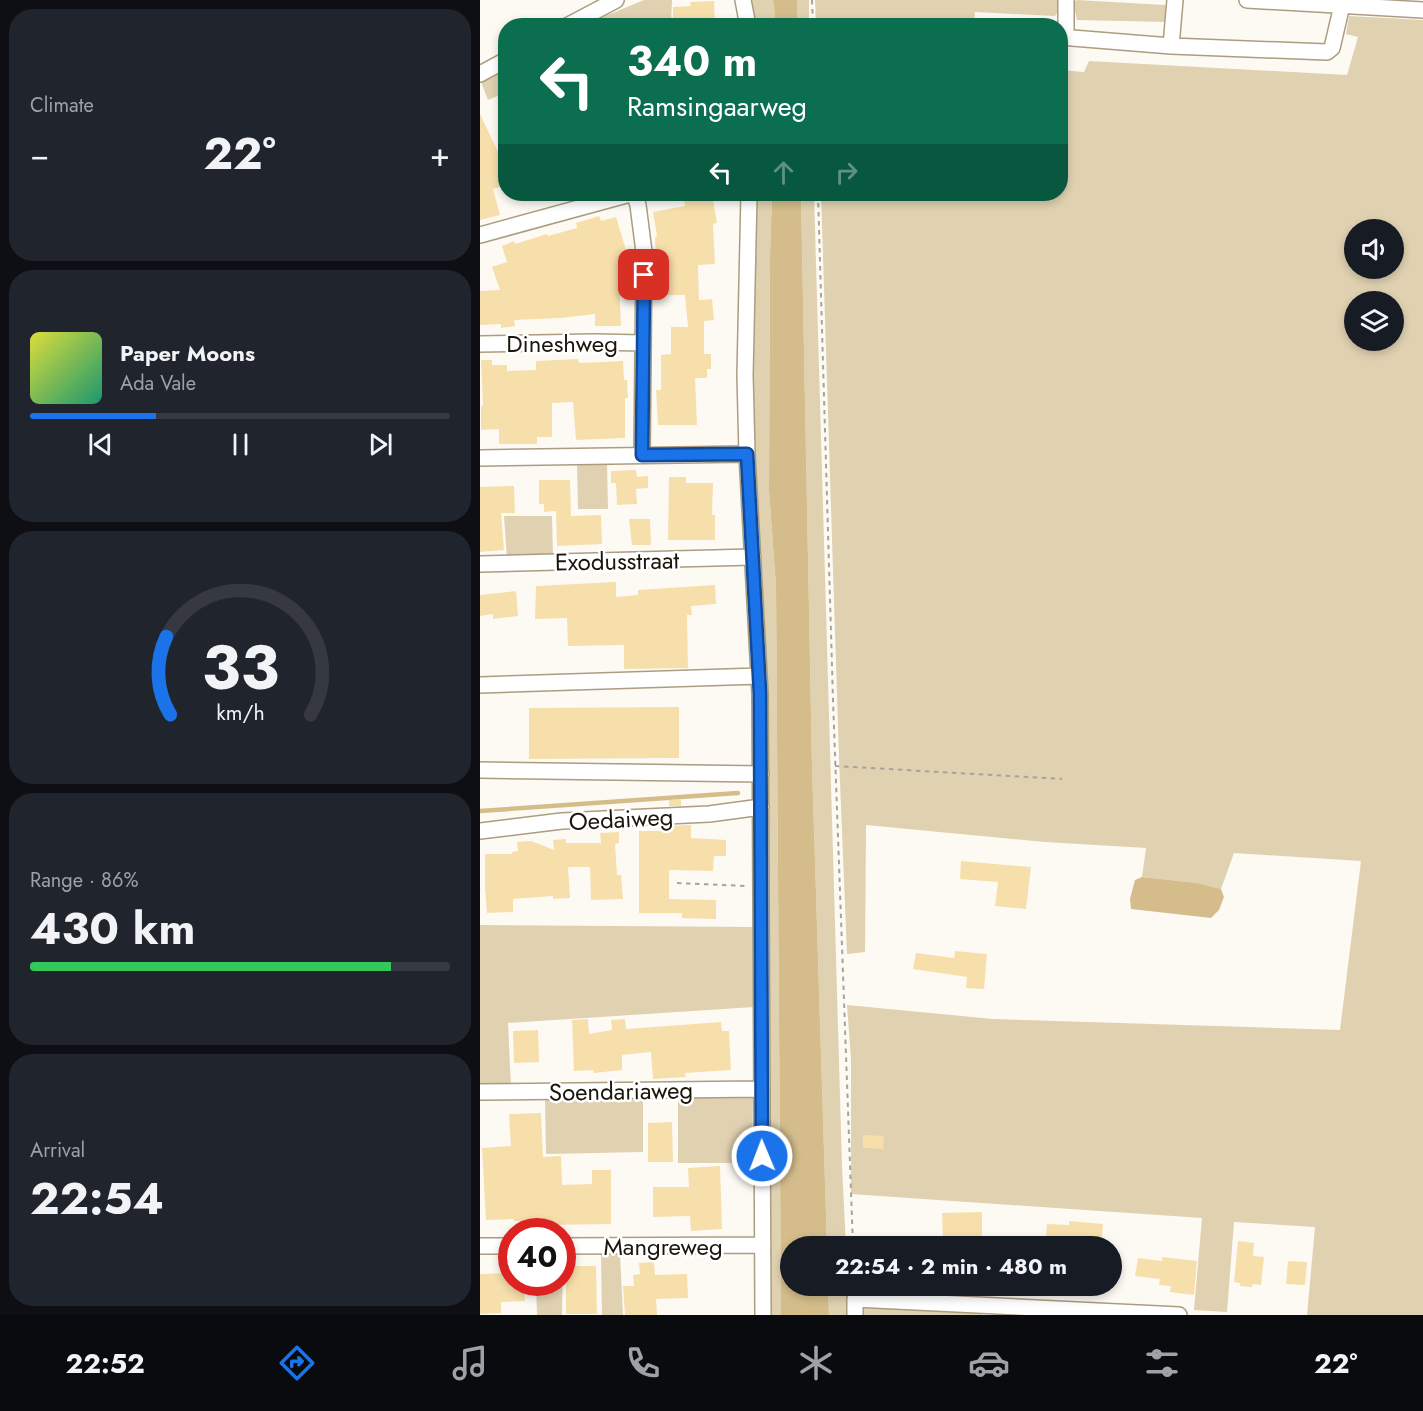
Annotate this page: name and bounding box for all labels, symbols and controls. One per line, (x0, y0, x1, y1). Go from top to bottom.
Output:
text: 340 m (627, 31, 757, 92)
icon: left (528, 42, 606, 120)
text: Ramsingaarweg (627, 87, 807, 126)
text: Climate (30, 91, 94, 120)
text: 22° (203, 121, 276, 186)
text: − (30, 131, 49, 178)
text: + (430, 131, 450, 178)
icon: left (704, 156, 737, 189)
icon: ahead (767, 156, 800, 189)
icon: right (830, 156, 863, 189)
map controls (1344, 219, 1404, 351)
button: sound (1344, 219, 1404, 279)
pin (618, 249, 669, 300)
icon: arrive (627, 258, 660, 291)
button: layers (1344, 291, 1404, 351)
street label: Dineshweg (506, 326, 618, 361)
text: Paper Moons (120, 337, 255, 369)
text: Ada Vale (120, 369, 196, 398)
icon: previous (84, 428, 117, 461)
icon: pause (224, 428, 257, 461)
icon: next (364, 428, 397, 461)
street label: Exodusstraat (554, 542, 680, 580)
text: 33 (201, 622, 279, 712)
text: km/h (216, 697, 264, 728)
street label: Oedaiweg (568, 799, 674, 839)
text: Range · 86% (30, 866, 138, 895)
text: 430 km (30, 896, 196, 961)
street label: Soendariaweg (549, 1072, 693, 1110)
position arrow (730, 1124, 794, 1188)
text: Arrival (30, 1136, 85, 1165)
text: 22:54 (30, 1166, 164, 1231)
speed limit sign: 40 (498, 1218, 576, 1296)
street label: Mangreweg (603, 1229, 723, 1264)
text: 22:54 · 2 min · 480 m (835, 1250, 1067, 1282)
icon: directions (276, 1342, 318, 1384)
icon: music (449, 1342, 491, 1384)
icon: phone (622, 1342, 664, 1384)
icon: climate (795, 1342, 837, 1384)
icon: car (968, 1342, 1010, 1384)
icon: filters (1141, 1342, 1183, 1384)
text: 22:52 (66, 1344, 145, 1383)
text: 22° (1314, 1344, 1357, 1383)

